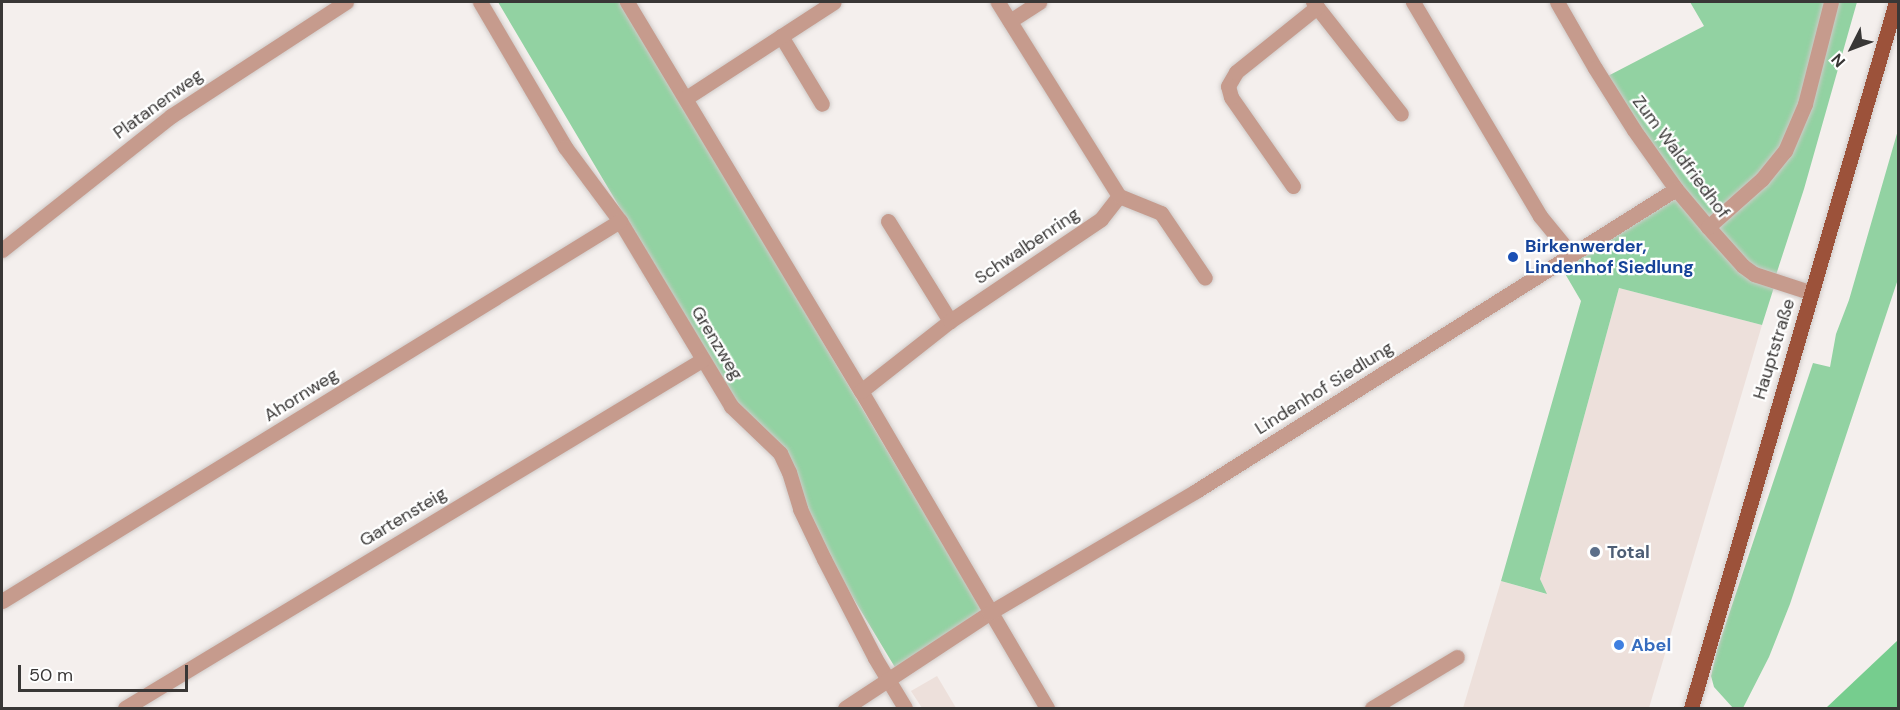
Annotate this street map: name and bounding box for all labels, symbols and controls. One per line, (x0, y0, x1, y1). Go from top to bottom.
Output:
north arrow (1822, 18, 1882, 78)
text: N (1827, 49, 1850, 72)
street label: Platanenweg (109, 64, 207, 144)
street label: Zum Waldfriedhof (1628, 91, 1734, 223)
street label: Schwalbenring (971, 203, 1083, 289)
place label: Birkenwerder, Lindenhof Siedlung (1525, 236, 1694, 278)
marker: Birkenwerder, Lindenhof Siedlung (1506, 250, 1520, 264)
street label: Hauptstraße (1748, 296, 1800, 402)
street label: Grenzweg (687, 302, 747, 384)
street label: Lindenhof Siedlung (1251, 337, 1397, 439)
street label: Ahornweg (260, 364, 342, 426)
street label: Gartensteig (356, 483, 450, 551)
place label: Total (1607, 541, 1650, 563)
marker: Total (1588, 545, 1602, 559)
place label: Abel (1631, 634, 1671, 656)
marker: Abel (1612, 638, 1626, 652)
scale bar (21, 653, 190, 691)
text: 50 m (29, 663, 73, 687)

